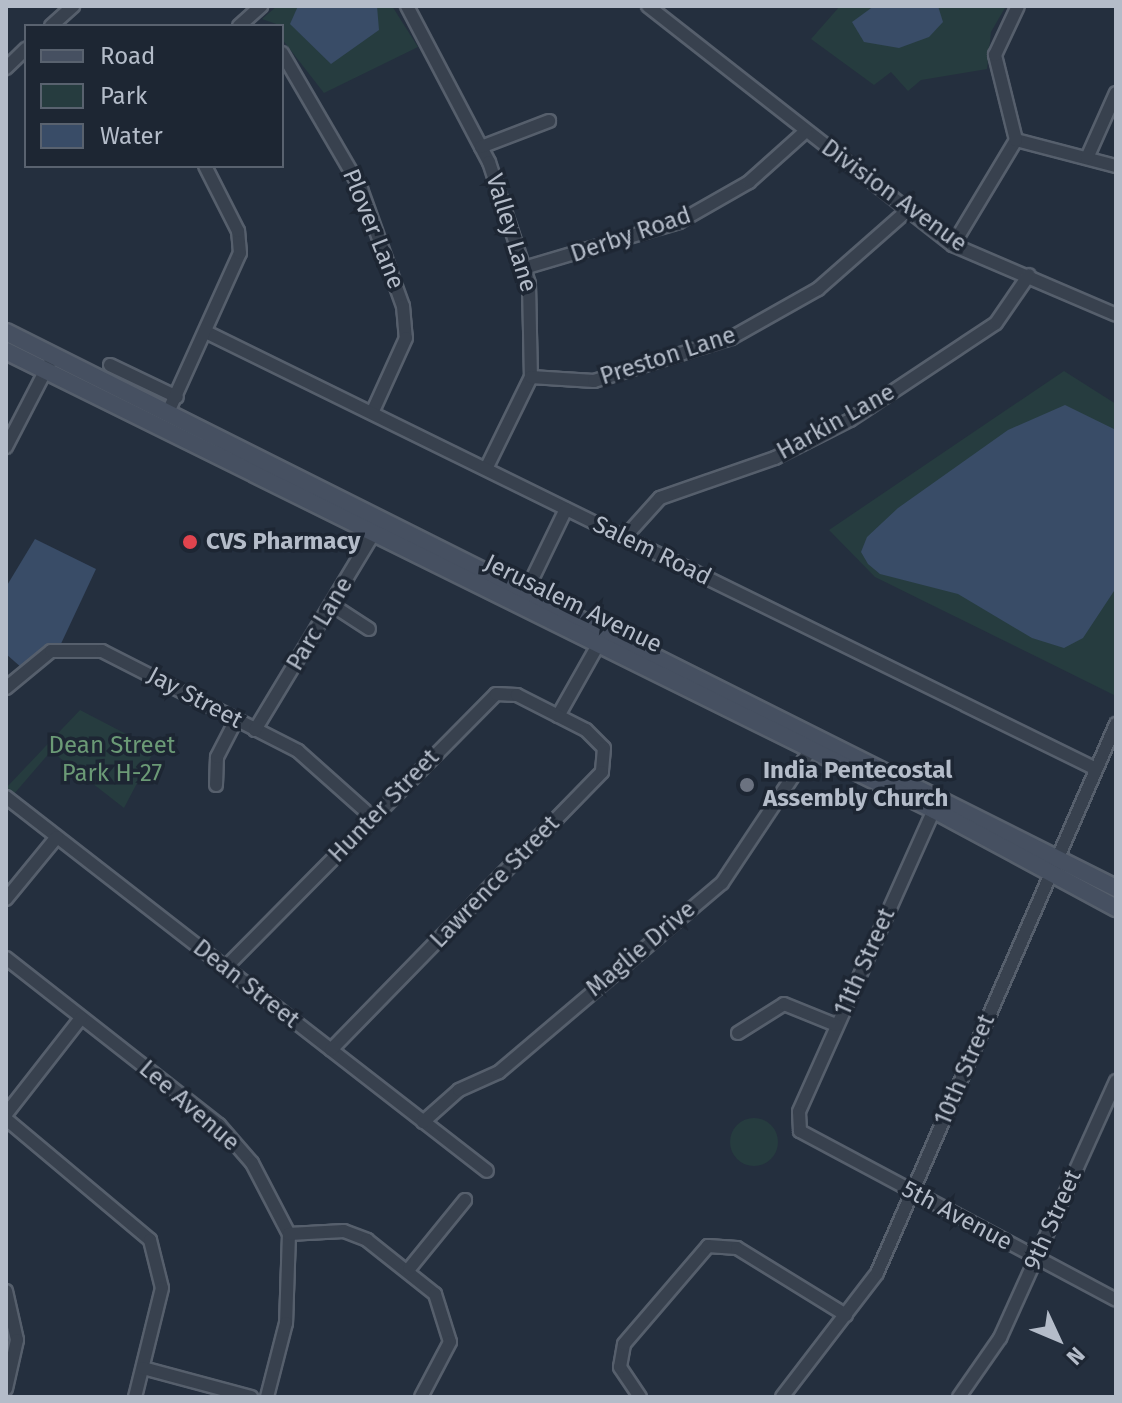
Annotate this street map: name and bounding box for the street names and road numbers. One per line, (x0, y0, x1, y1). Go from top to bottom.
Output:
street label: Division Avenue (816, 134, 972, 258)
street label: Plover Lane (336, 165, 410, 293)
street label: Valley Lane (479, 170, 543, 296)
street label: Derby Road (567, 201, 695, 269)
street label: Preston Lane (597, 321, 739, 391)
street label: Harkin Lane (772, 378, 900, 466)
street label: Salem Road (588, 510, 716, 592)
street label: Jerusalem Avenue (480, 549, 666, 659)
street label: Parc Lane (281, 572, 359, 676)
street label: Jay Street (143, 661, 247, 735)
street label: Hunter Street (323, 743, 445, 869)
street label: Lawrence Street (425, 810, 565, 954)
street label: Maglie Drive (581, 895, 701, 1003)
street label: 11th Street (829, 904, 901, 1020)
street label: Dean Street (187, 934, 305, 1034)
street label: 10th Street (929, 1010, 1001, 1130)
street label: Lee Avenue (133, 1055, 245, 1157)
street label: 9th Street (1018, 1165, 1088, 1275)
street label: 5th Avenue (897, 1175, 1017, 1257)

